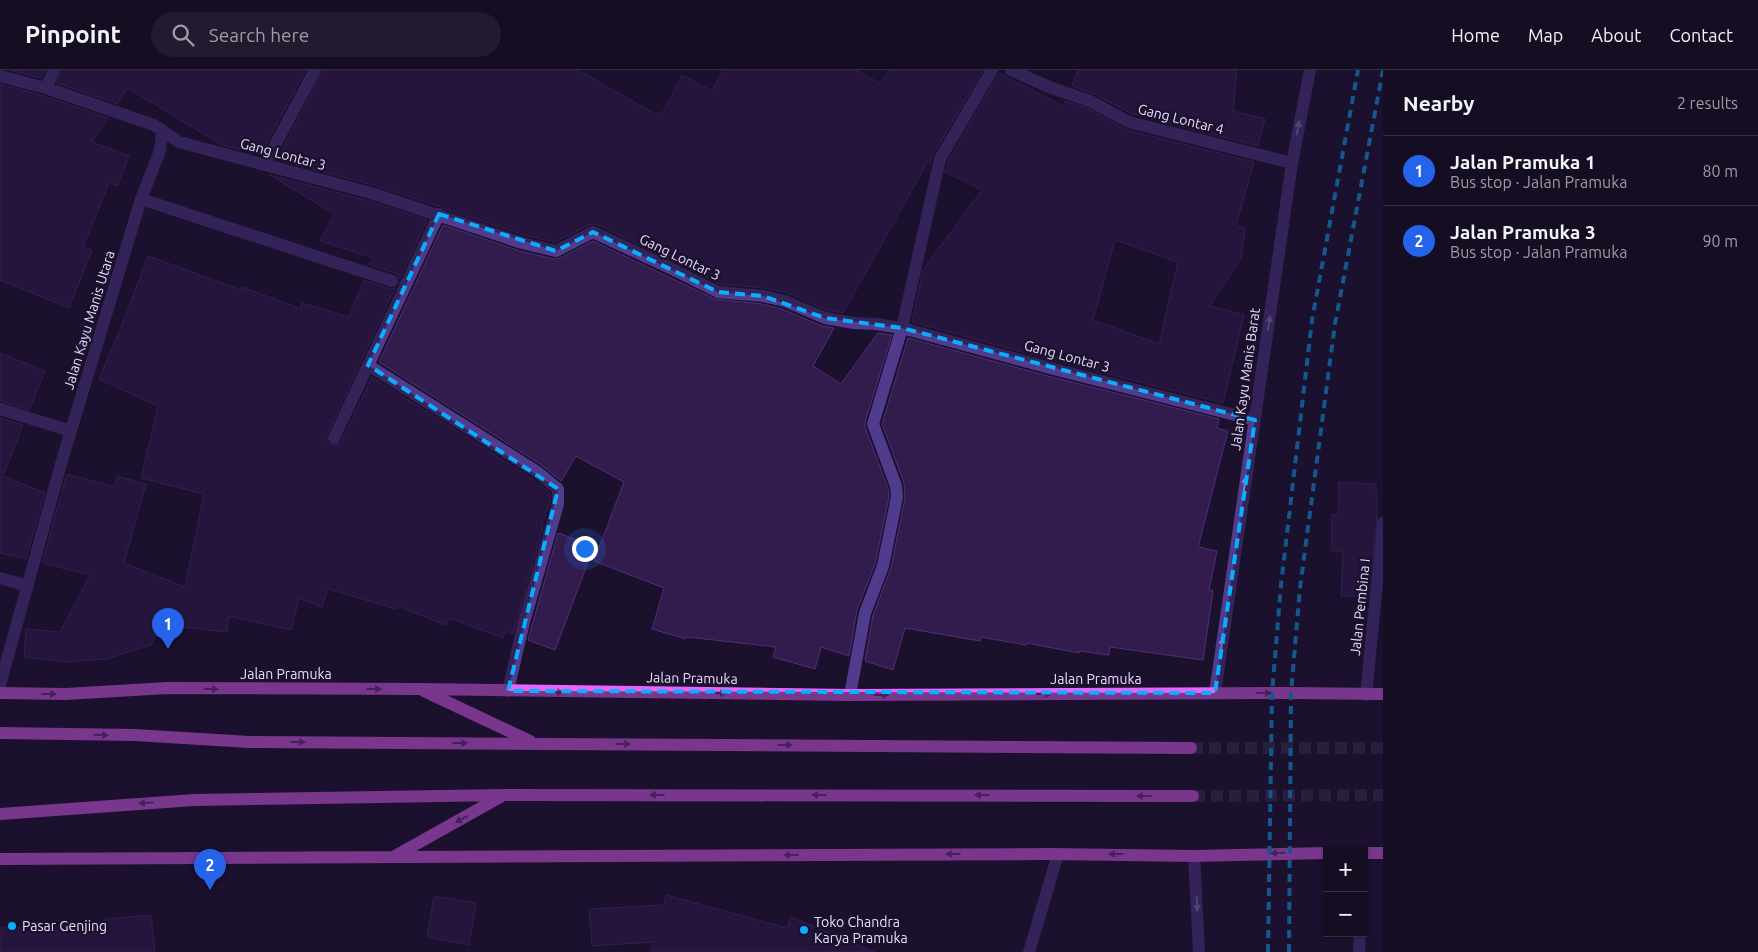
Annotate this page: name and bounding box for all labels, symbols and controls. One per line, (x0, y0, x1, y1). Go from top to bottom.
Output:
search box (151, 12, 501, 57)
text: Pinpoint (25, 21, 121, 48)
icon: search (169, 21, 197, 49)
text: Search here (209, 24, 309, 46)
text: Home (1451, 25, 1500, 45)
text: Map (1528, 25, 1563, 45)
text: About (1591, 25, 1641, 45)
text: Contact (1669, 25, 1733, 45)
text: Nearby (1403, 91, 1474, 115)
text: 2 results (1677, 94, 1738, 112)
street label: Gang Lontar 4 (1136, 101, 1226, 137)
one-way arrow (1295, 120, 1303, 136)
street label: Gang Lontar 3 (238, 135, 328, 173)
text: Jalan Pramuka 1 (1450, 151, 1596, 173)
text: 1 (1414, 162, 1424, 180)
text: 80 m (1702, 162, 1738, 180)
text: Bus stop · Jalan Pramuka (1450, 173, 1628, 191)
text: Jalan Pramuka 3 (1450, 221, 1596, 243)
street label: Gang Lontar 3 (637, 230, 723, 284)
text: 2 (1414, 232, 1424, 250)
text: 90 m (1702, 232, 1738, 250)
text: Bus stop · Jalan Pramuka (1450, 243, 1628, 261)
street label: Jalan Kayu Manis Utara (60, 249, 118, 391)
street label: Jalan Kayu Manis Barat (1227, 306, 1263, 451)
one-way arrow (1265, 315, 1273, 331)
street label: Gang Lontar 3 (1022, 337, 1112, 375)
one-way arrow (1242, 476, 1250, 492)
your location (572, 536, 598, 562)
street label: Jalan Pembina I (1347, 558, 1373, 656)
pin: 1 (152, 608, 184, 649)
one-way arrow (1218, 637, 1226, 653)
street label: Jalan Pramuka (240, 666, 332, 682)
street label: Jalan Pramuka (646, 669, 738, 687)
street label: Jalan Pramuka (1050, 671, 1142, 687)
one-way arrow (203, 685, 219, 693)
one-way arrow (366, 685, 382, 693)
one-way arrow (549, 688, 565, 696)
one-way arrow (1256, 689, 1272, 697)
one-way arrow (41, 690, 57, 698)
one-way arrow (711, 690, 727, 698)
one-way arrow (1036, 690, 1052, 698)
one-way arrow (874, 691, 890, 699)
one-way arrow (93, 731, 109, 739)
one-way arrow (290, 738, 306, 746)
one-way arrow (452, 739, 468, 747)
one-way arrow (615, 740, 631, 748)
one-way arrow (777, 741, 793, 749)
one-way arrow (649, 791, 665, 799)
one-way arrow (811, 791, 827, 799)
one-way arrow (974, 791, 990, 799)
one-way arrow (1136, 792, 1152, 800)
one-way arrow (137, 800, 153, 808)
one-way arrow (455, 814, 468, 823)
map controls (1323, 847, 1368, 937)
button: + (1323, 847, 1368, 892)
pin: 2 (194, 849, 226, 890)
one-way arrow (1107, 850, 1123, 858)
one-way arrow (1270, 850, 1286, 858)
one-way arrow (782, 851, 798, 859)
one-way arrow (945, 851, 961, 859)
button: − (1323, 892, 1368, 937)
one-way arrow (1193, 896, 1201, 912)
place label: Toko Chandra Karya Pramuka (814, 914, 908, 946)
place label: Pasar Genjing (22, 918, 107, 934)
marker: Pasar Genjing (6, 920, 18, 932)
marker: Toko Chandra Karya Pramuka (798, 924, 810, 936)

